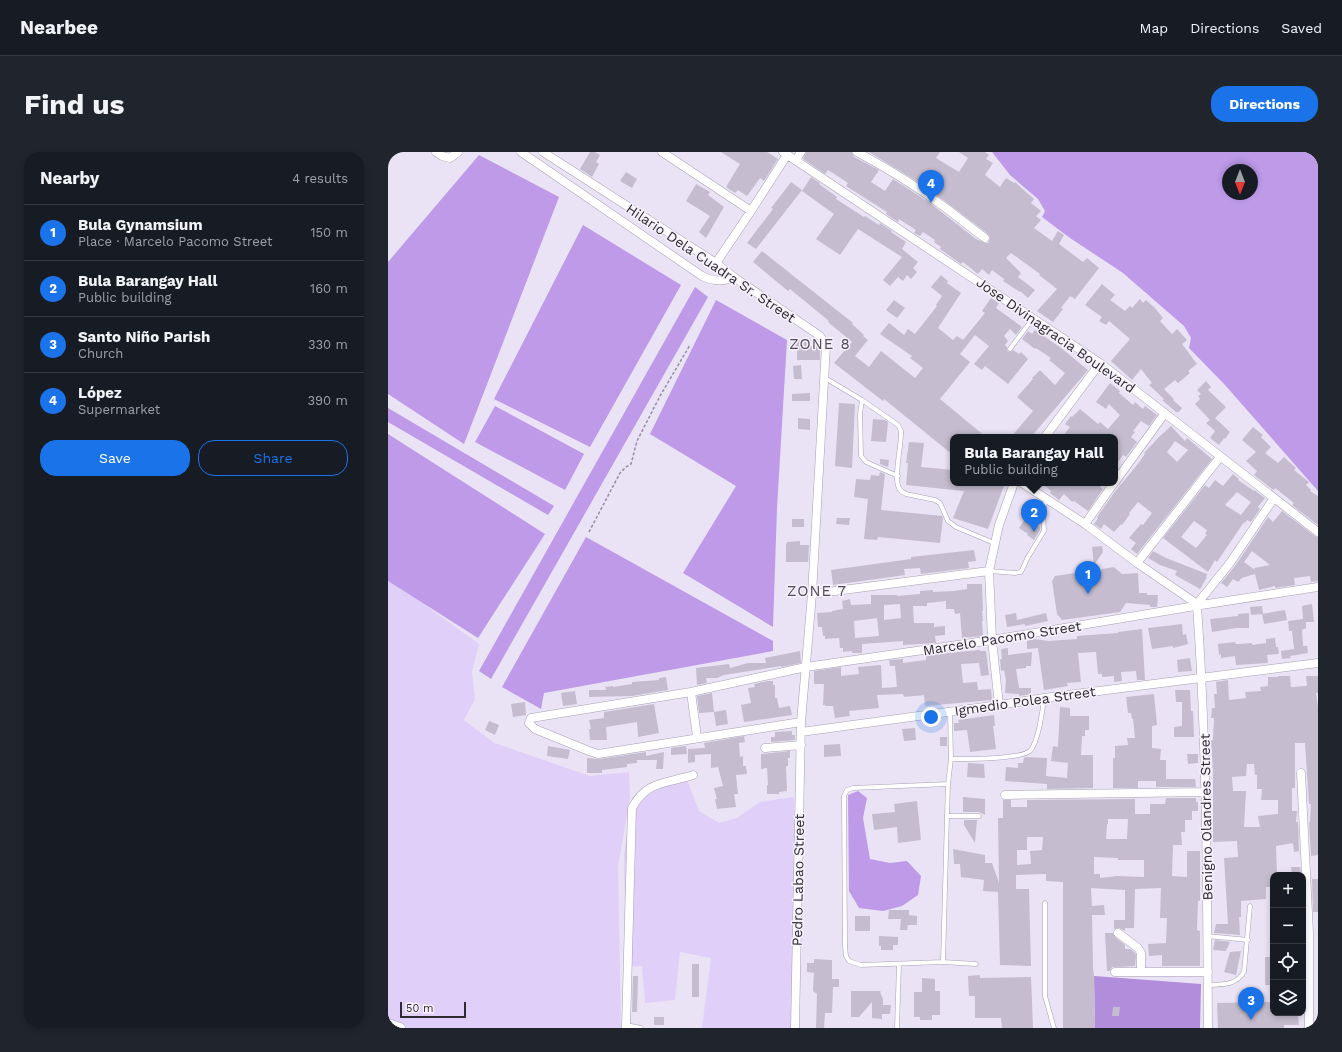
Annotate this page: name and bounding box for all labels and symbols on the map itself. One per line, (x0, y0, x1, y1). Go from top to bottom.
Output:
north arrow (1222, 164, 1258, 200)
pin: 4 (918, 170, 944, 203)
street label: Hilario Dela Cuadra Sr. Street (623, 200, 799, 326)
street label: Jose Divinagracia Boulevard (973, 274, 1139, 396)
district label: ZONE 8 (789, 335, 851, 353)
pin: 2 (1021, 499, 1047, 532)
pin: 1 (1075, 561, 1101, 594)
district label: ZONE 7 (787, 582, 847, 600)
street label: Marcelo Pacomo Street (922, 618, 1082, 658)
street label: Igmedio Polea Street (953, 683, 1097, 719)
your location (921, 707, 941, 727)
street label: Benigno Olandres Street (1197, 733, 1215, 901)
street label: Pedro Labao Street (789, 814, 807, 946)
pin: 3 (1238, 987, 1264, 1020)
scale bar (400, 1000, 466, 1019)

